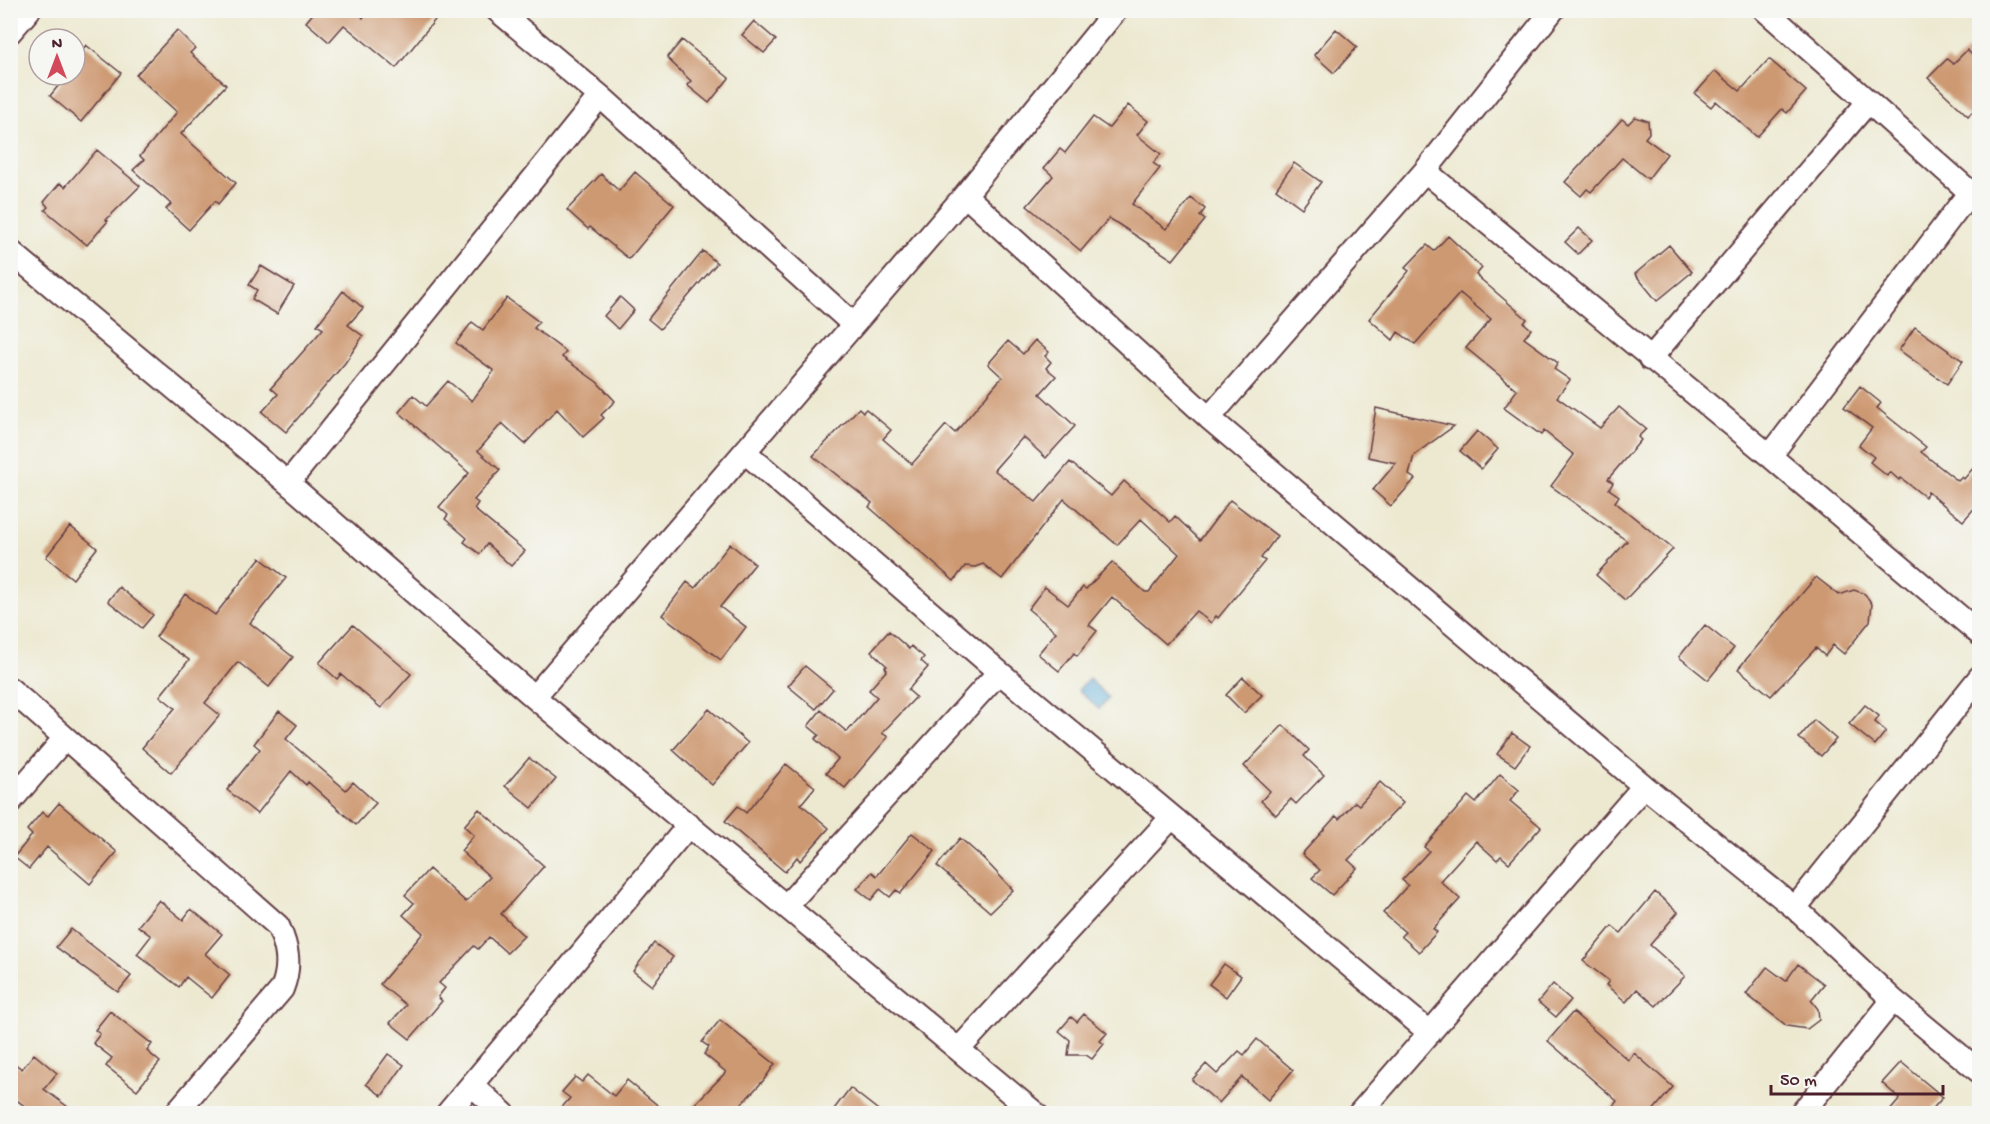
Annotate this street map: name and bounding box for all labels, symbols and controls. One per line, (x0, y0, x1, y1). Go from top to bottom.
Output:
north arrow (27, 27, 87, 87)
text: N (52, 36, 63, 55)
scale bar (1771, 1058, 1944, 1096)
text: 50 m (1780, 1071, 1817, 1092)

